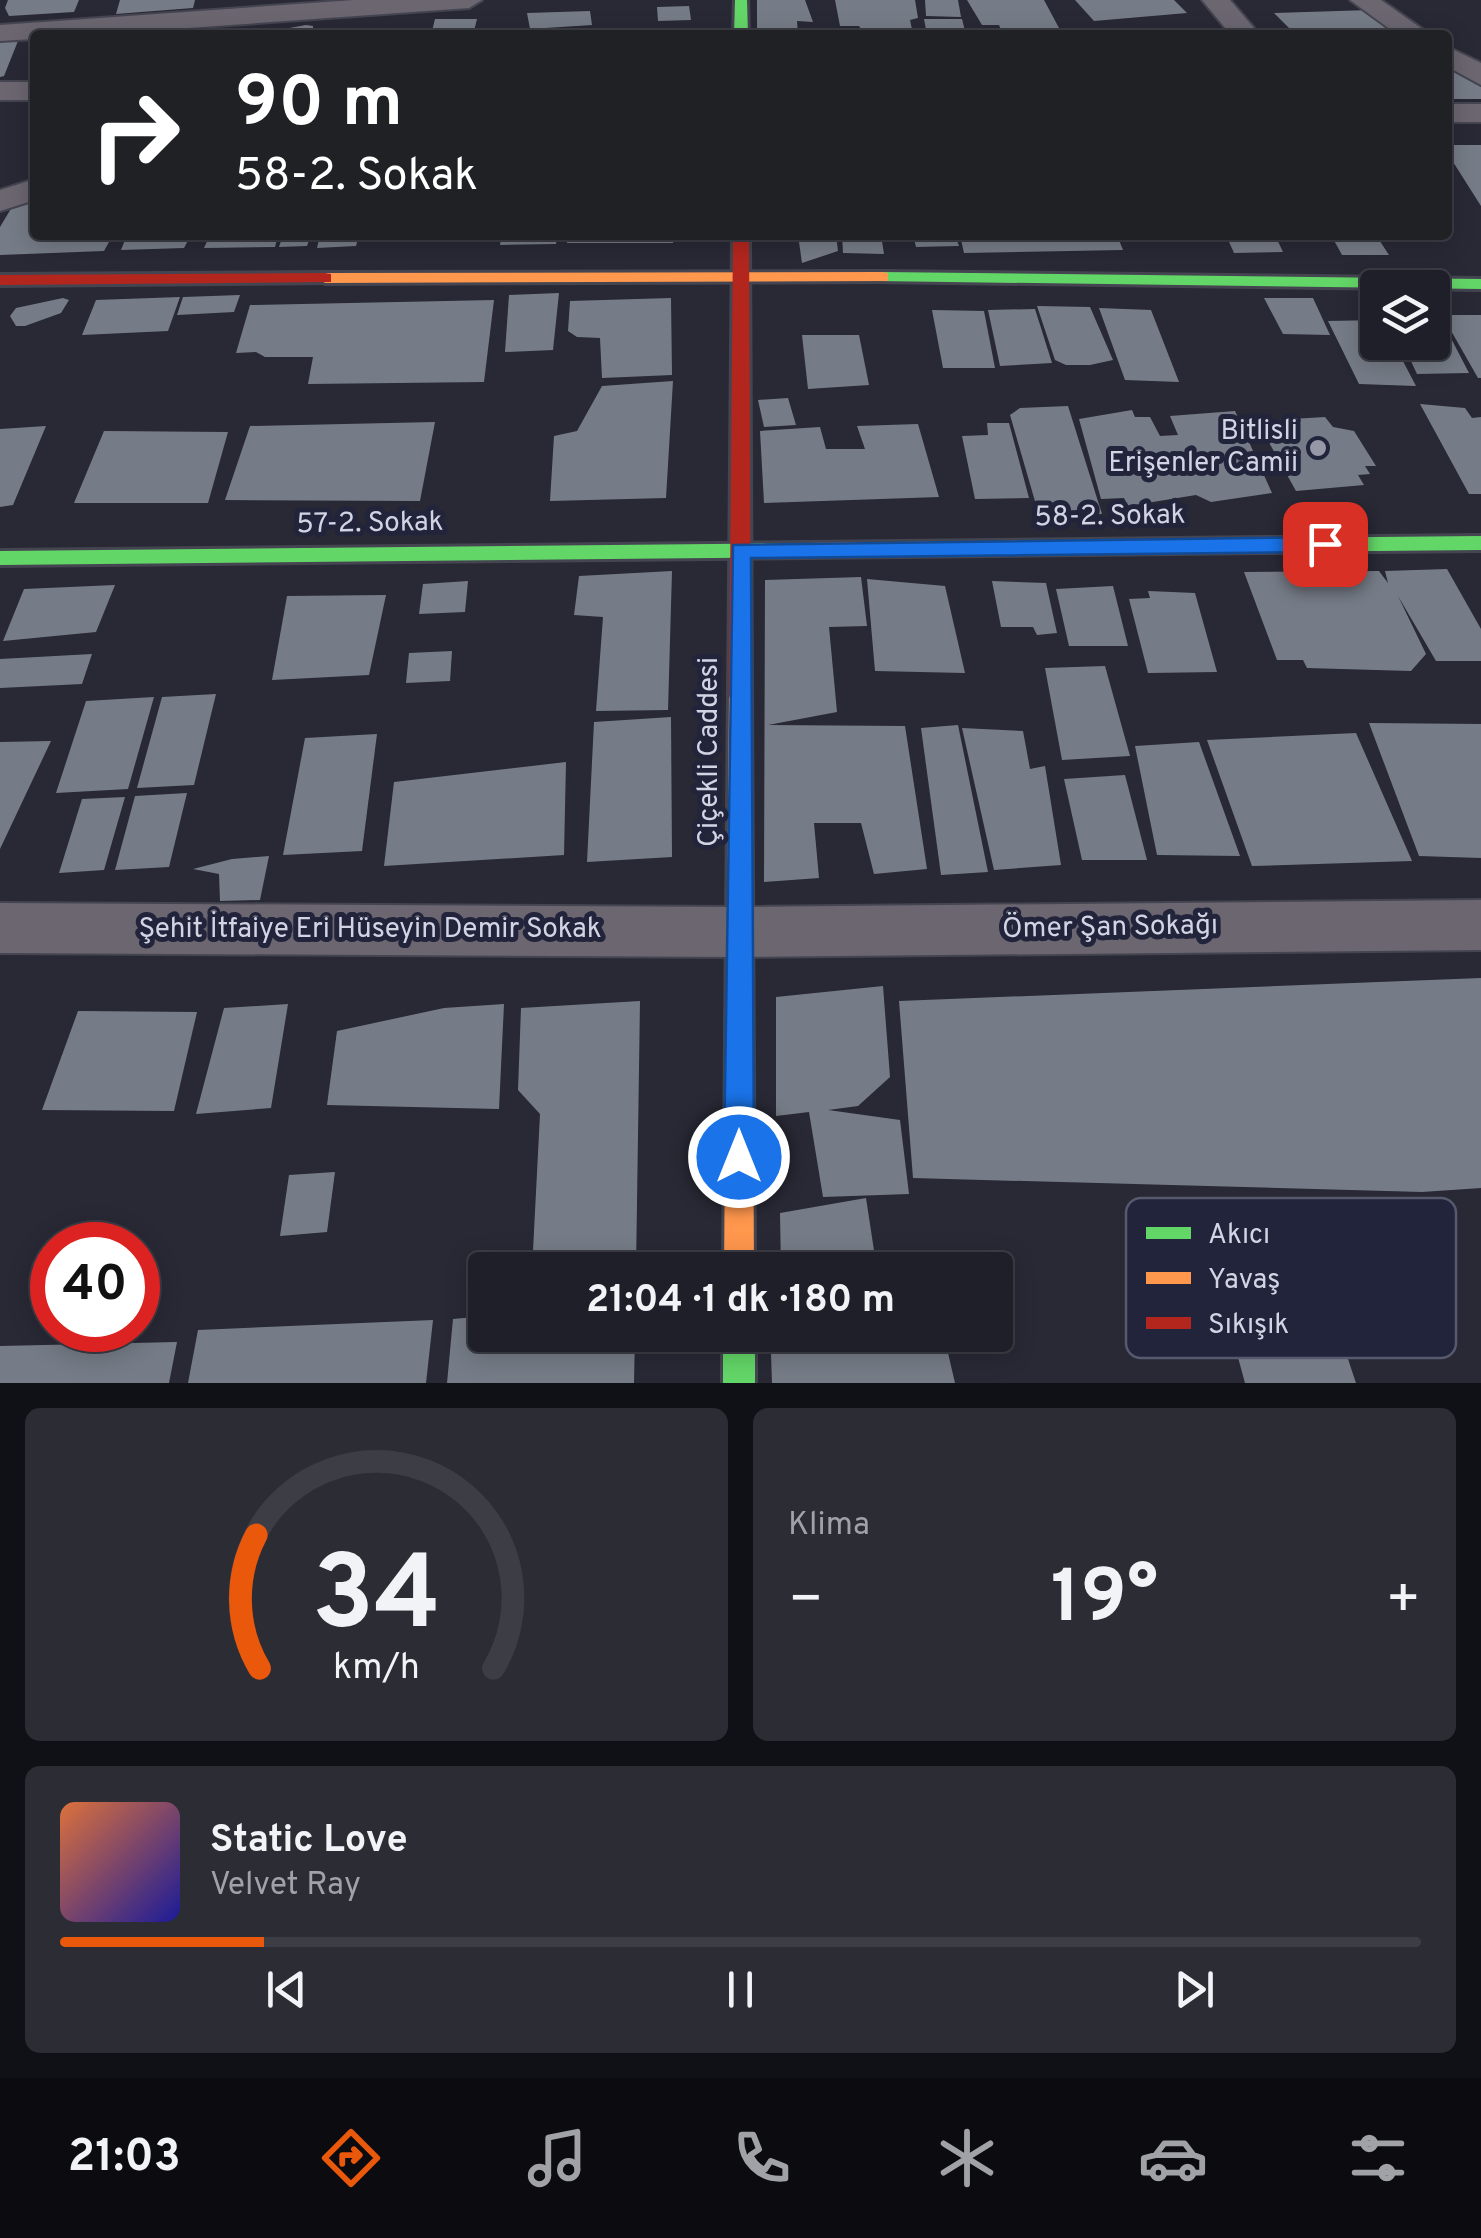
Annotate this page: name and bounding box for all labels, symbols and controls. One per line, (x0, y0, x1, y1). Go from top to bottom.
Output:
text: 90 m (235, 62, 403, 151)
icon: right (70, 70, 200, 200)
text: 58-2. Sokak (235, 149, 478, 206)
map controls (1360, 270, 1450, 360)
button: layers (1360, 270, 1450, 360)
place label: Bitlisli Erişenler Camii (1108, 414, 1298, 482)
marker: Bitlisli Erişenler Camii (1307, 437, 1329, 459)
street label: 58-2. Sokak (1034, 498, 1186, 536)
pin (1283, 502, 1368, 587)
street label: 57-2. Sokak (296, 505, 444, 543)
icon: arrive (1298, 517, 1353, 572)
street label: Çiçekli Caddesi (692, 657, 728, 847)
street label: Ömer Şan Sokağı (1002, 906, 1218, 948)
street label: Şehit İtfaiye Eri Hüseyin Demir Sokak (138, 911, 602, 948)
position arrow (687, 1105, 791, 1209)
legend (1126, 1198, 1456, 1358)
text: Akıcı (1208, 1218, 1270, 1254)
speed limit sign: 40 (30, 1222, 160, 1352)
text: Yavaş (1208, 1263, 1280, 1299)
text: 21:04 · 1 dk · 180 m (586, 1277, 895, 1326)
text: Sıkışık (1208, 1308, 1289, 1344)
text: Klima (788, 1506, 870, 1546)
text: 34 (312, 1534, 441, 1666)
text: 19° (1051, 1554, 1158, 1649)
text: − (788, 1567, 823, 1637)
text: + (1386, 1567, 1421, 1637)
text: km/h (333, 1646, 420, 1692)
text: Static Love (210, 1817, 408, 1866)
text: Velvet Ray (210, 1866, 361, 1906)
icon: previous (259, 1962, 314, 2017)
icon: pause (713, 1962, 768, 2017)
icon: next (1167, 1962, 1222, 2017)
icon: directions (316, 2123, 386, 2193)
icon: music (522, 2123, 592, 2193)
icon: phone (727, 2123, 797, 2193)
icon: climate (932, 2123, 1002, 2193)
icon: car (1138, 2123, 1208, 2193)
icon: filters (1343, 2123, 1413, 2193)
text: 21:03 (68, 2130, 181, 2187)

